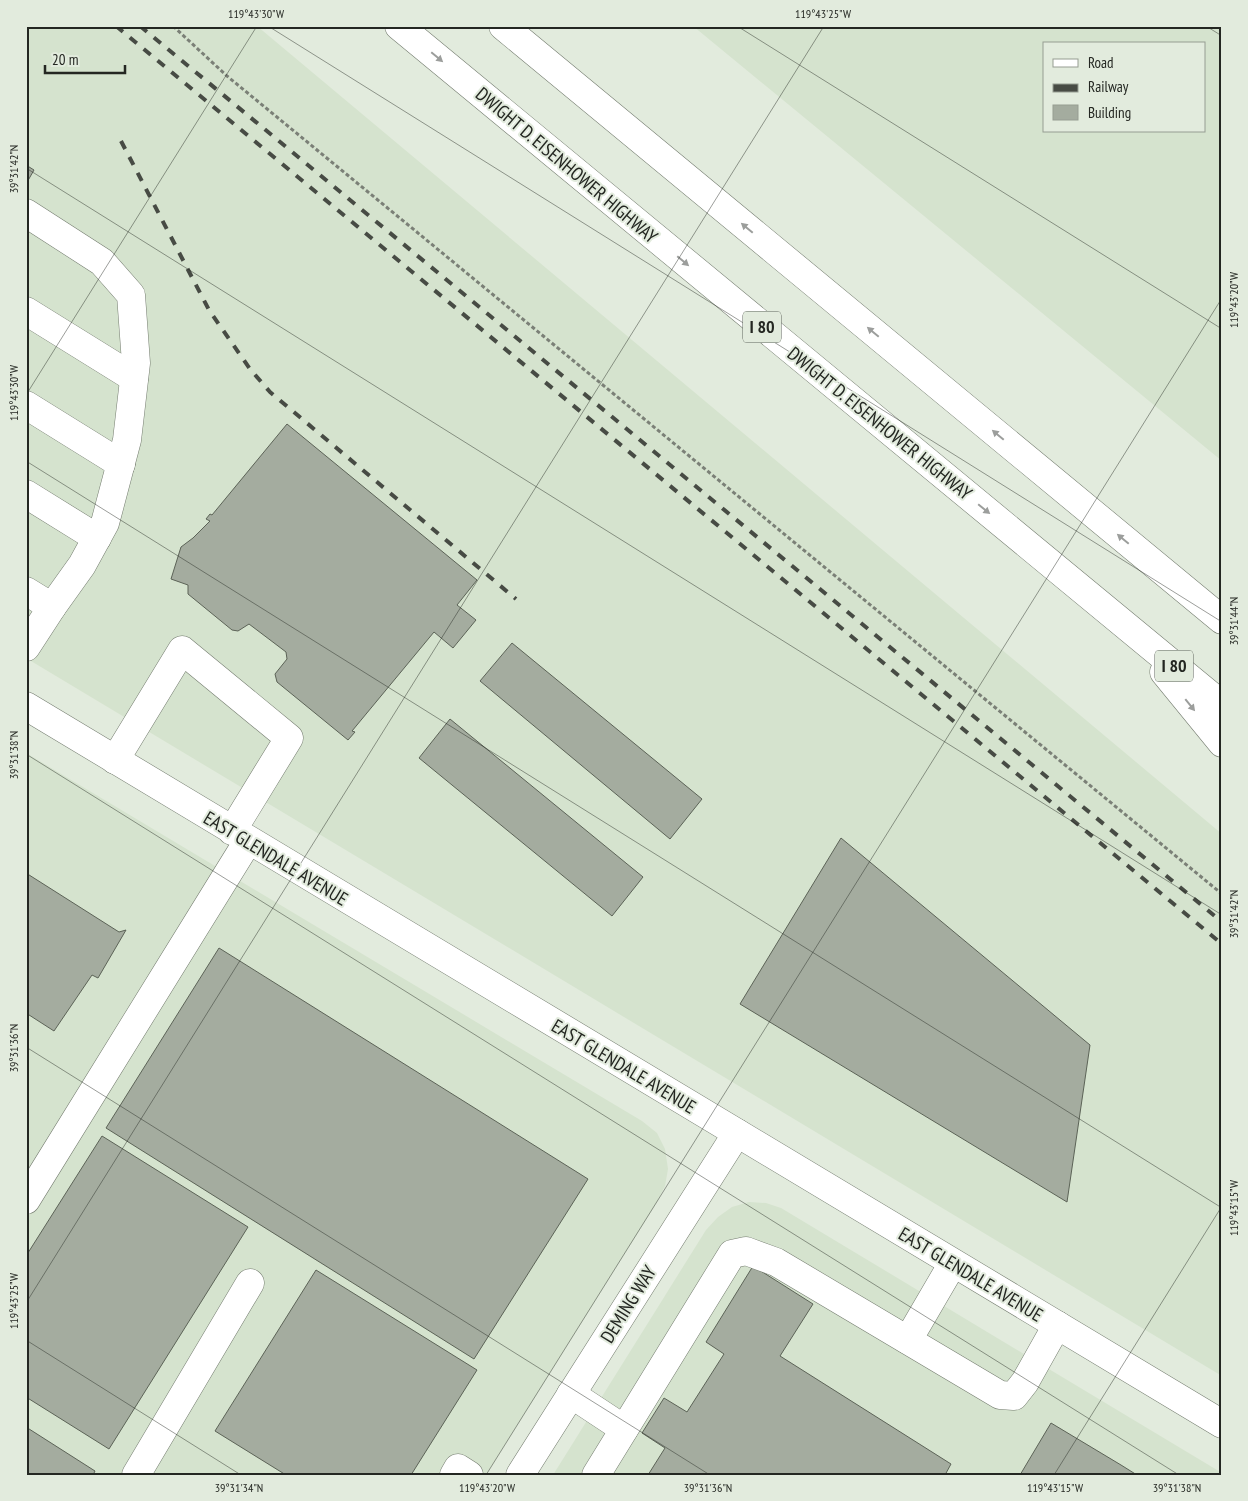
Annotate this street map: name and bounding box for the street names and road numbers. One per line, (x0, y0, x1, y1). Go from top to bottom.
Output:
street label: DWIGHT D. EISENHOWER HIGHWAY (471, 82, 663, 248)
road number: I 80 (743, 312, 781, 342)
street label: DWIGHT D. EISENHOWER HIGHWAY (783, 341, 977, 505)
road number: I 80 (1155, 650, 1193, 681)
street label: EAST GLENDALE AVENUE (199, 805, 353, 911)
street label: EAST GLENDALE AVENUE (547, 1013, 701, 1119)
street label: EAST GLENDALE AVENUE (894, 1221, 1048, 1327)
street label: DEMING WAY (595, 1261, 661, 1347)

